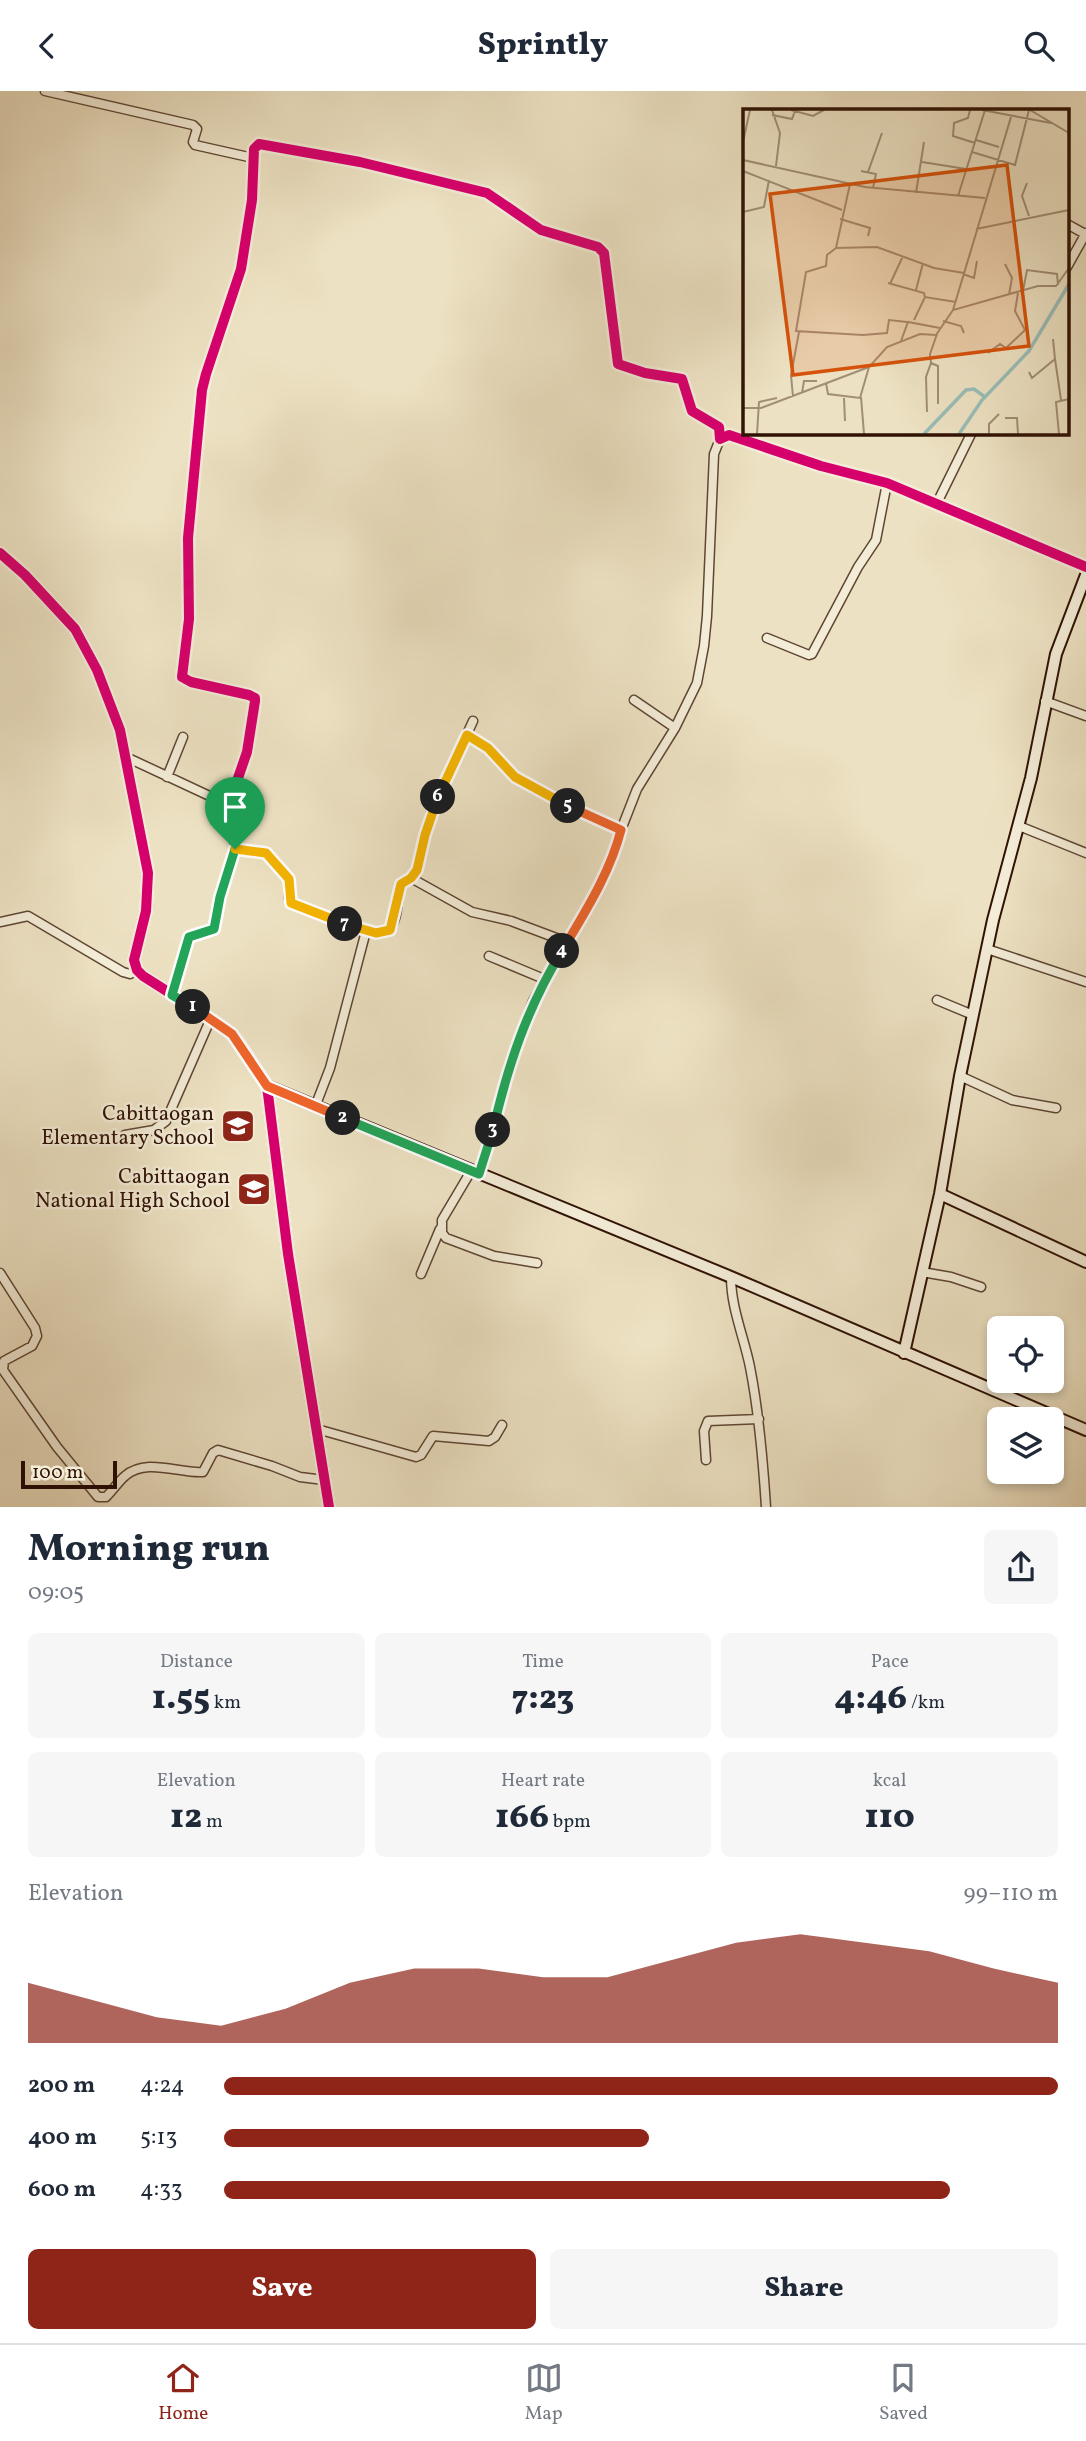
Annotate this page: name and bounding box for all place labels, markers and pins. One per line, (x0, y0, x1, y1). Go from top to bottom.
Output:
pin (205, 777, 265, 849)
pin: 6 (420, 779, 456, 815)
pin: 5 (550, 789, 586, 823)
pin: 7 (328, 907, 362, 941)
pin: 4 (544, 933, 580, 969)
pin: 1 (176, 989, 210, 1025)
place label: Cabittaogan Elementary School (41, 1100, 214, 1153)
pin: 2 (326, 1101, 360, 1135)
school or university icon: Cabittaogan Elementary School (219, 1107, 257, 1145)
pin: 3 (476, 1112, 510, 1147)
place label: Cabittaogan National High School (35, 1163, 230, 1216)
school or university icon: Cabittaogan National High School (235, 1170, 273, 1208)

